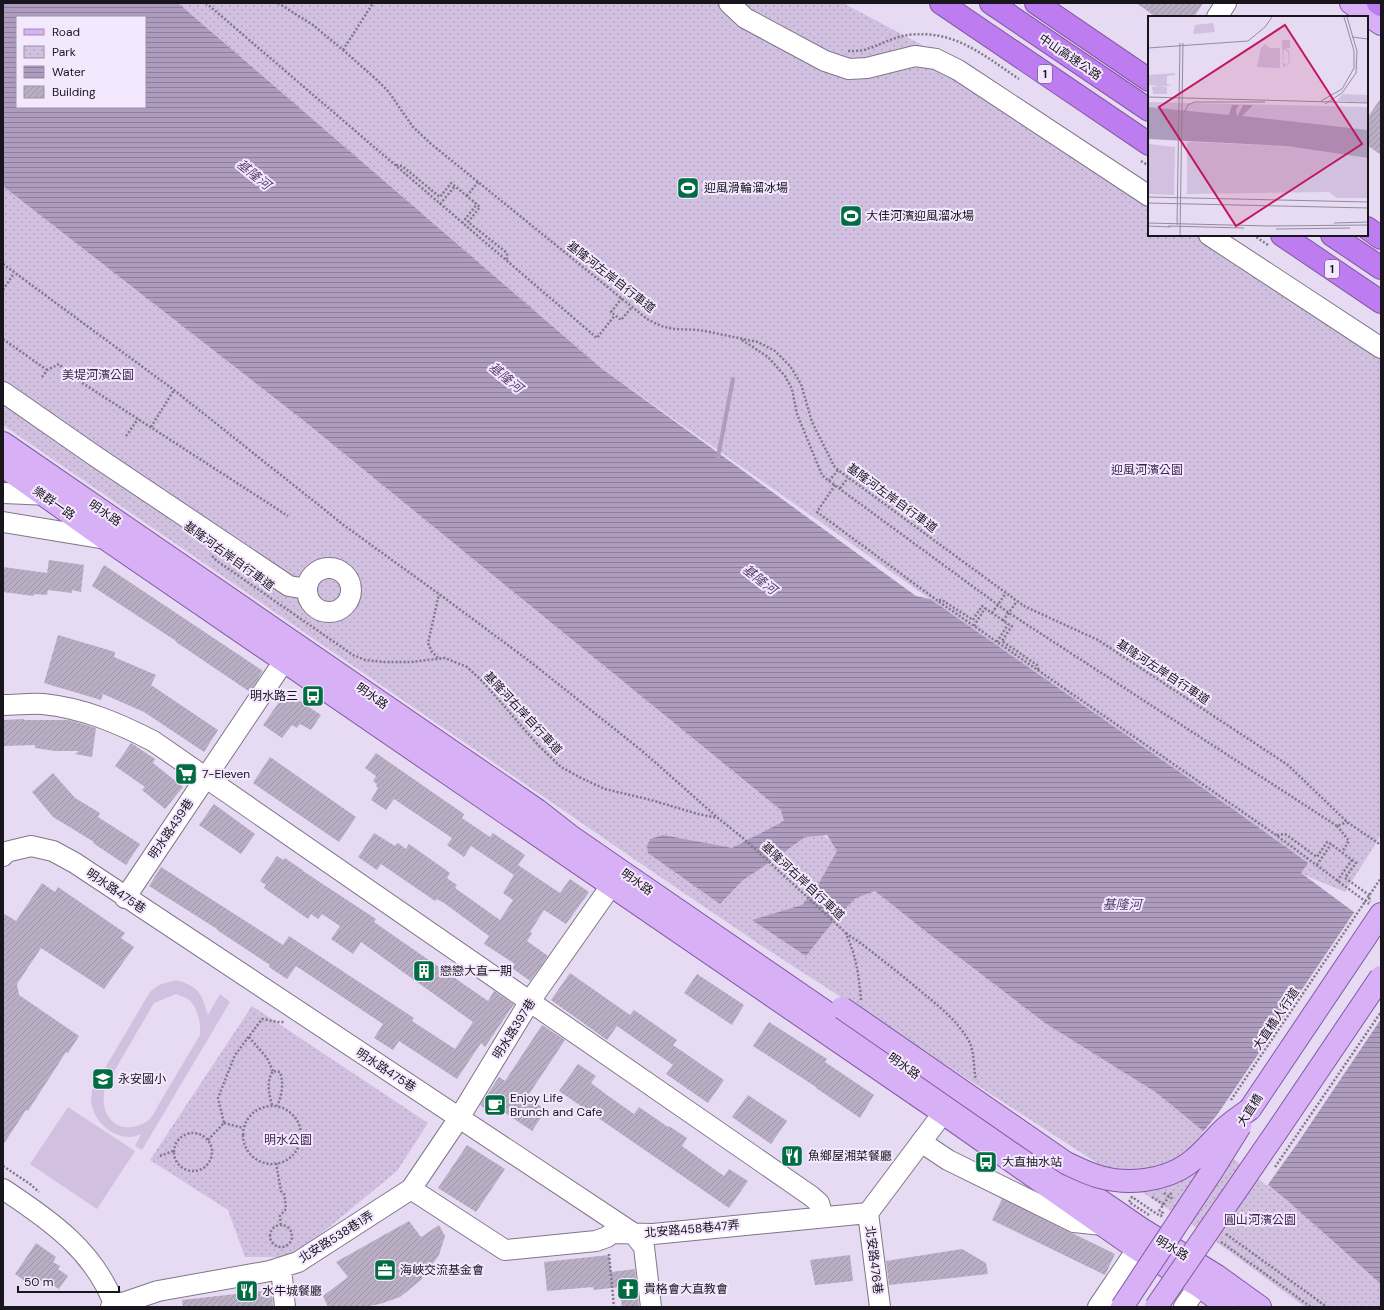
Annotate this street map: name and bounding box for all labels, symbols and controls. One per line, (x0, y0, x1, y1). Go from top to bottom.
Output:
legend (16, 16, 146, 108)
inset map (1148, 16, 1368, 236)
text: Road (52, 24, 80, 40)
street label: 中山高速公路 (1036, 30, 1104, 84)
text: Park (52, 44, 76, 60)
text: Water (52, 64, 86, 80)
road number: 1 (1038, 65, 1052, 83)
text: Building (52, 84, 96, 100)
water label: 基隆河 (233, 156, 277, 195)
sports icon: 迎風滑輪溜冰場 (675, 175, 701, 201)
place label: 迎風滑輪溜冰場 (704, 180, 788, 196)
sports icon: 大佳河濱迎風溜冰場 (838, 203, 864, 229)
place label: 大佳河濱迎風溜冰場 (866, 208, 974, 224)
street label: 基隆河左岸自行車道 (564, 237, 658, 317)
road number: 1 (1325, 260, 1339, 278)
water label: 基隆河 (485, 359, 529, 398)
park label: 美堤河濱公園 (62, 367, 134, 383)
street label: 基隆河左岸自行車道 (844, 460, 940, 536)
park label: 迎風河濱公園 (1111, 462, 1183, 478)
street label: 樂群一路 (30, 483, 78, 523)
street label: 明水路 (86, 496, 124, 530)
street label: 基隆河右岸自行車道 (181, 518, 277, 594)
water label: 基隆河 (739, 561, 783, 600)
street label: 基隆河左岸自行車道 (1113, 636, 1213, 708)
street label: 基隆河右岸自行車道 (480, 668, 566, 758)
street label: 明水路 (353, 679, 391, 713)
bus stop icon: 明水路三 (300, 683, 326, 709)
place label: 明水路三 (250, 688, 298, 704)
supermarket icon: 7-Eleven (173, 761, 199, 787)
place label: 7-Eleven (202, 766, 250, 782)
street label: 明水路439巷 (145, 796, 197, 862)
street label: 基隆河右岸自行車道 (758, 838, 848, 924)
street label: 明水路475巷 (83, 865, 149, 917)
street label: 明水路 (618, 865, 656, 899)
water label: 基隆河 (1102, 896, 1144, 913)
building icon: 戀戀大直一期 (411, 958, 437, 984)
place label: 戀戀大直一期 (440, 963, 512, 979)
street label: 大直橋人行道 (1249, 985, 1303, 1053)
street label: 明水路397巷 (489, 996, 539, 1062)
street label: 明水路475巷 (353, 1045, 419, 1095)
street label: 明水路 (885, 1049, 923, 1083)
school or university icon: 永安國小 (90, 1066, 116, 1092)
place label: 永安國小 (118, 1071, 166, 1087)
place label: Enjoy Life Brunch and Cafe (510, 1090, 603, 1120)
street label: 大直橋 (1233, 1091, 1267, 1129)
cafe icon: Enjoy Life Brunch and Cafe (482, 1092, 508, 1118)
park label: 明水公園 (264, 1132, 312, 1148)
restaurant icon: 魚鄉屋湘菜餐廳 (779, 1143, 805, 1169)
place label: 魚鄉屋湘菜餐廳 (808, 1148, 892, 1164)
bus stop icon: 大直抽水站 (973, 1149, 999, 1175)
place label: 大直抽水站 (1002, 1154, 1062, 1170)
street label: 北安路538巷1弄 (296, 1208, 376, 1266)
park label: 圓山河濱公園 (1224, 1212, 1296, 1228)
street label: 北安路458巷47弄 (644, 1217, 740, 1241)
street label: 北安路476巷 (862, 1225, 886, 1295)
street label: 明水路 (1152, 1232, 1192, 1264)
office icon: 海峽交流基金會 (372, 1257, 398, 1283)
place label: 海峽交流基金會 (400, 1262, 484, 1278)
scale bar (18, 1268, 119, 1294)
text: 50 m (24, 1274, 53, 1290)
church icon: 貴格會大直教會 (615, 1276, 641, 1302)
restaurant icon: 水牛城餐廳 (234, 1278, 260, 1304)
place label: 貴格會大直教會 (644, 1281, 728, 1297)
place label: 水牛城餐廳 (262, 1283, 322, 1299)

